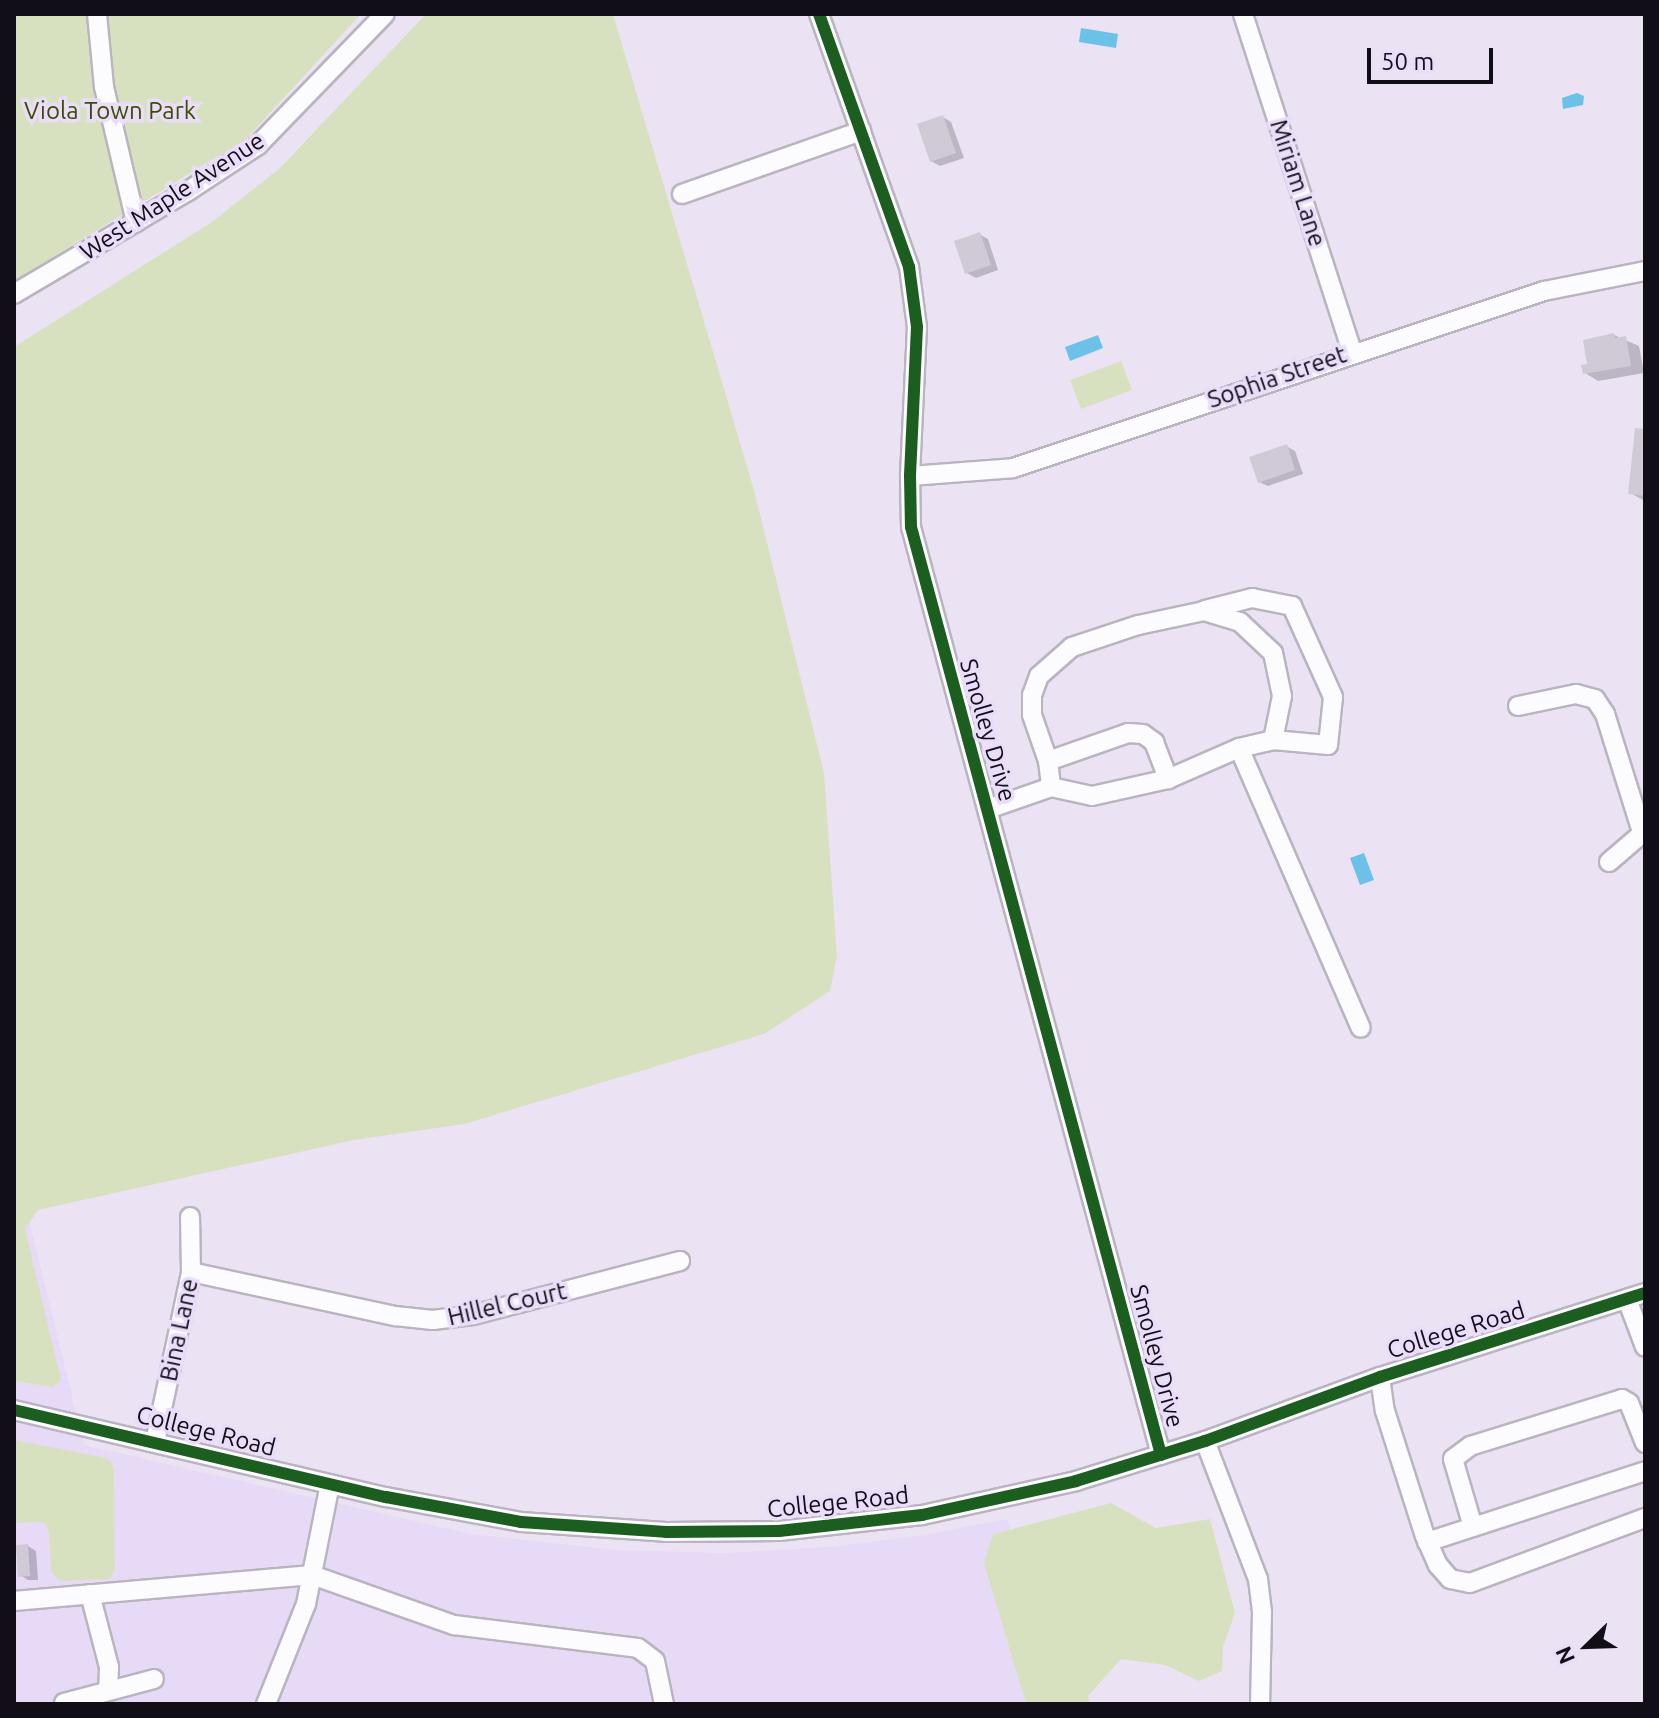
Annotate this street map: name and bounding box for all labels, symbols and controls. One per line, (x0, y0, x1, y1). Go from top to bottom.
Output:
scale bar (1371, 32, 1497, 82)
text: 50 m (1381, 48, 1434, 75)
park label: Viola Town Park (24, 97, 196, 125)
street label: Miriam Lane (1264, 116, 1332, 250)
street label: West Maple Avenue (75, 126, 269, 266)
street label: Sophia Street (1204, 340, 1350, 414)
street label: Smolley Drive (954, 655, 1022, 805)
street label: Bina Lane (154, 1276, 204, 1384)
street label: Hillel Court (445, 1276, 569, 1332)
street label: Smolley Drive (1124, 1281, 1190, 1431)
street label: College Road (1384, 1295, 1528, 1365)
street label: College Road (133, 1400, 279, 1462)
street label: College Road (766, 1480, 910, 1524)
north arrow (1547, 1606, 1627, 1686)
text: N (1550, 1643, 1579, 1668)

